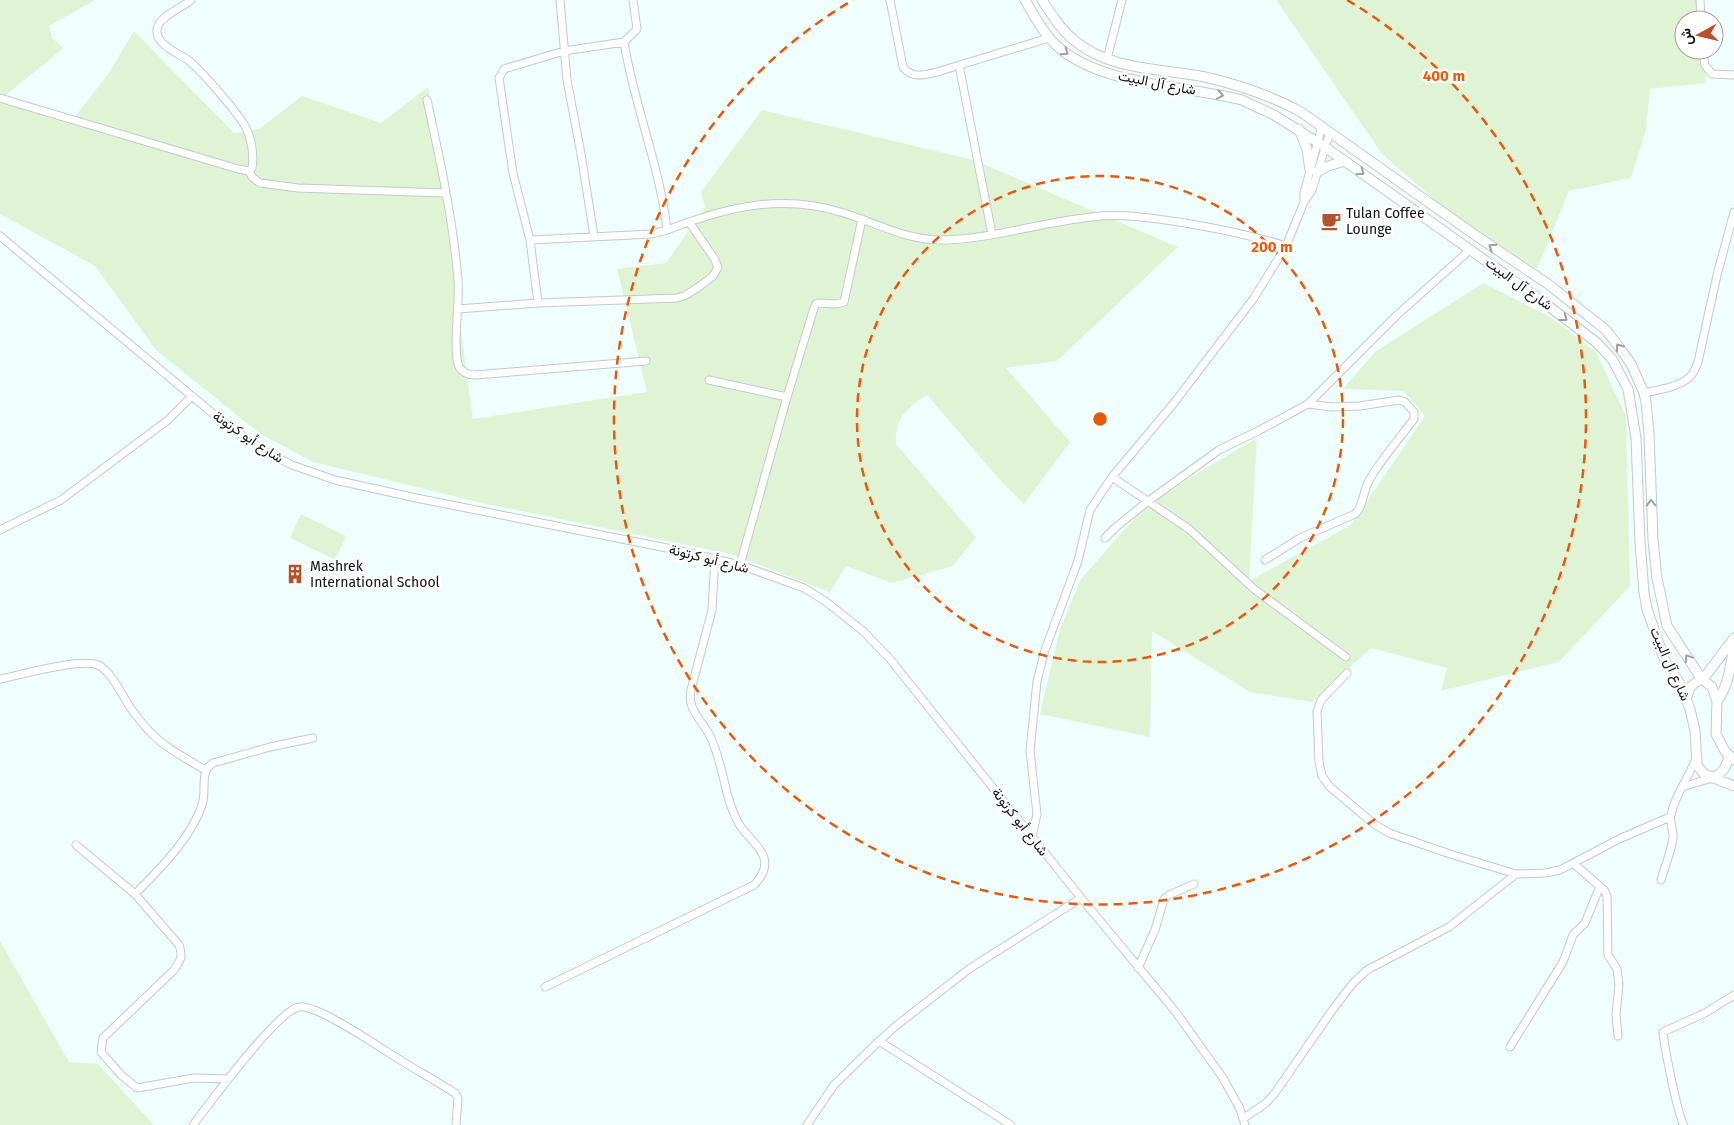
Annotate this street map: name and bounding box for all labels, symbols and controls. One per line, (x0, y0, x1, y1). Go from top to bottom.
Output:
north arrow (1674, 10, 1724, 60)
text: ش (1677, 27, 1696, 46)
one-way arrow (1059, 46, 1069, 55)
street label: شارع آل البيت (1116, 67, 1197, 101)
text: 400 m (1423, 67, 1465, 85)
one-way arrow (1215, 89, 1224, 100)
one-way arrow (1355, 166, 1365, 175)
place label: Tulan Coffee Lounge (1346, 205, 1425, 238)
cafe icon: Tulan Coffee Lounge (1320, 210, 1342, 232)
text: 200 m (1251, 238, 1293, 256)
one-way arrow (1489, 244, 1498, 253)
street label: شارع آل البيت (1481, 254, 1556, 316)
one-way arrow (1558, 312, 1568, 321)
one-way arrow (1616, 343, 1625, 353)
street label: شارع أبو كرتونة (208, 407, 287, 469)
centre of rings (1091, 410, 1109, 428)
one-way arrow (1646, 499, 1657, 507)
street label: شارع أبو كرتونة (667, 541, 751, 579)
place label: Mashrek International School (310, 558, 440, 591)
building icon: Mashrek International School (284, 563, 306, 585)
street label: شارع آل البيت (1644, 624, 1694, 704)
one-way arrow (1685, 654, 1694, 664)
street label: شارع أبو كرتونة (987, 785, 1052, 861)

